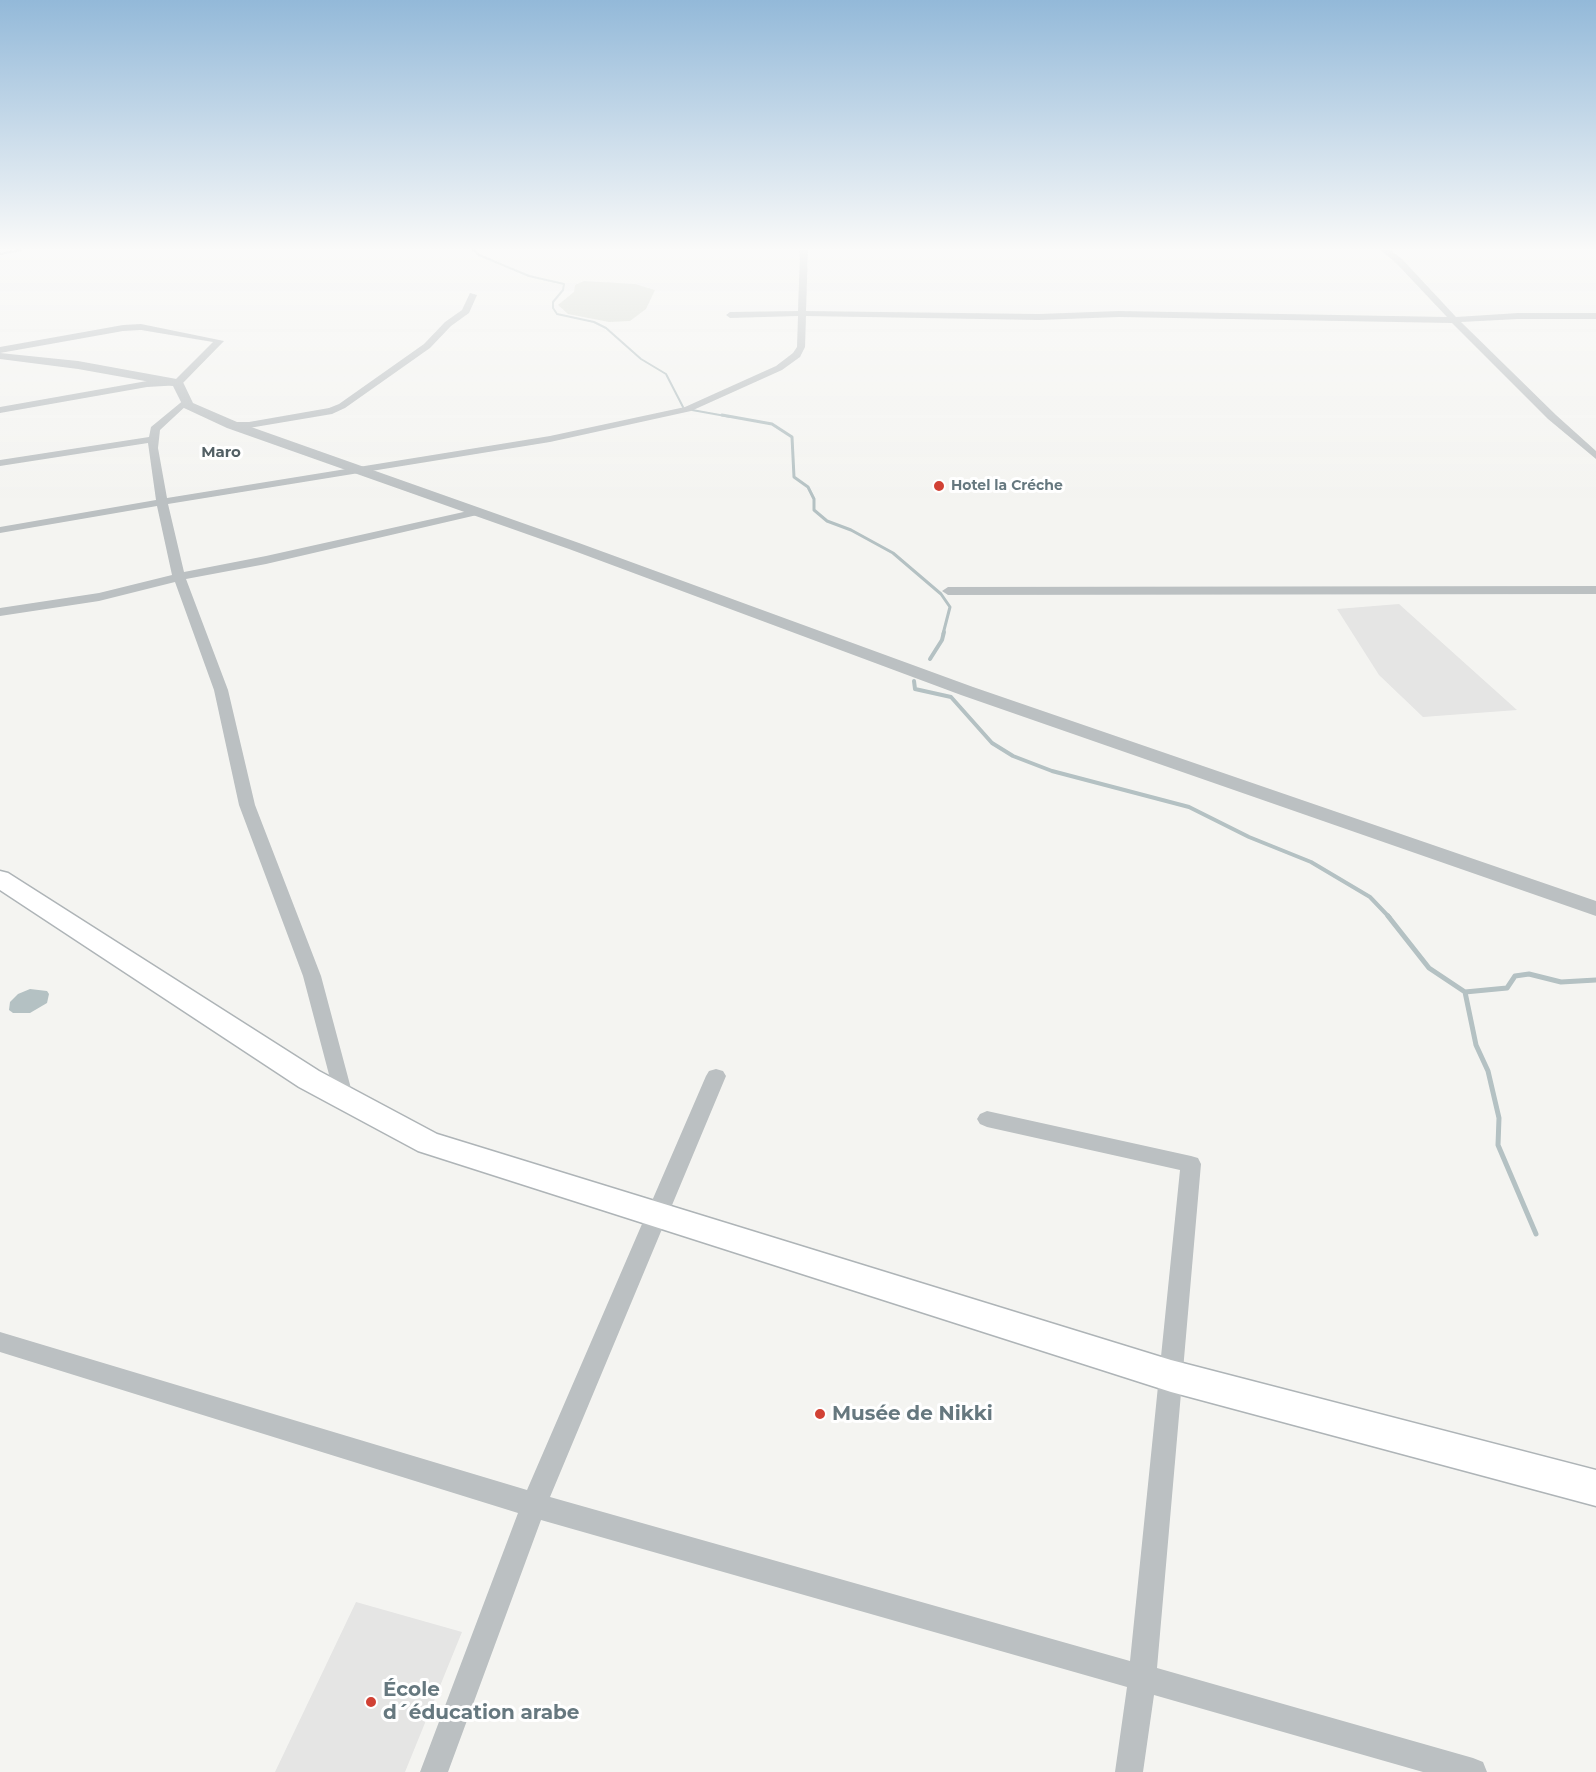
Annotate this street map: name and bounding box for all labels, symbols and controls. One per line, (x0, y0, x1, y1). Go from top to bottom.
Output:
district label: Maro (201, 444, 241, 462)
place label: Hotel la Créche (951, 478, 1063, 494)
marker: Hotel la Créche (932, 479, 946, 493)
place label: Musée de Nikki (832, 1402, 993, 1426)
marker: Musée de Nikki (813, 1407, 827, 1421)
place label: École d´éducation arabe (383, 1678, 579, 1725)
marker: École d´éducation arabe (364, 1695, 378, 1709)

